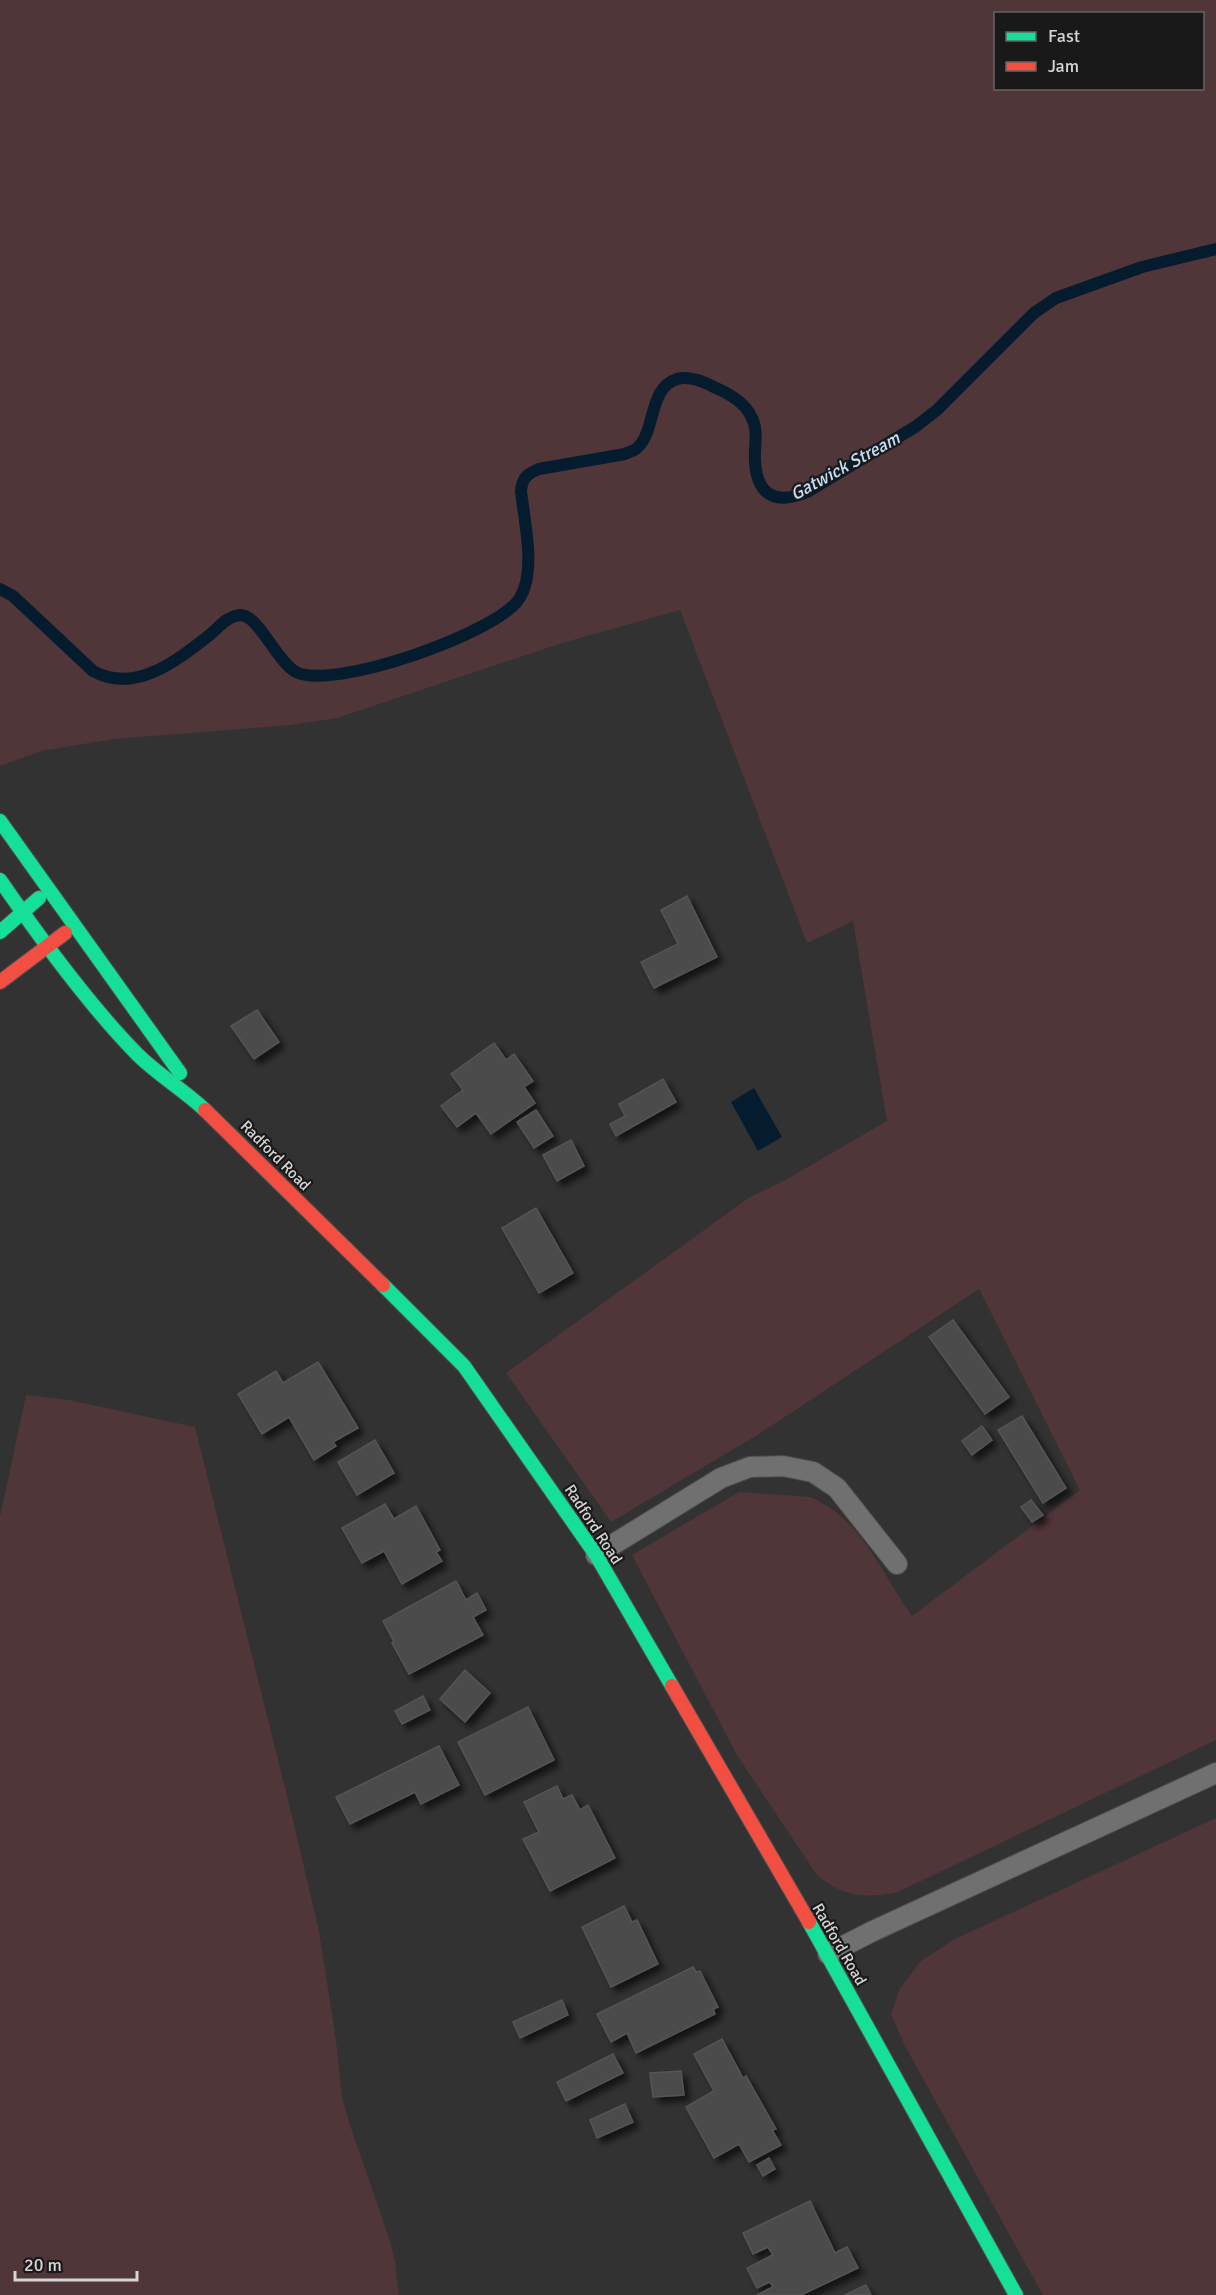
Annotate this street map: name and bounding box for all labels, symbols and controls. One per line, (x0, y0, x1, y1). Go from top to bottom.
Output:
legend (994, 12, 1204, 90)
text: Fast (1048, 25, 1080, 47)
text: Jam (1048, 55, 1079, 77)
water label: Gatwick Stream (786, 427, 904, 505)
street label: Radford Road (236, 1116, 315, 1195)
street label: Radford Road (560, 1481, 626, 1568)
street label: Radford Road (808, 1900, 871, 1989)
scale bar (15, 2244, 136, 2282)
text: 20 m (24, 2254, 62, 2276)

